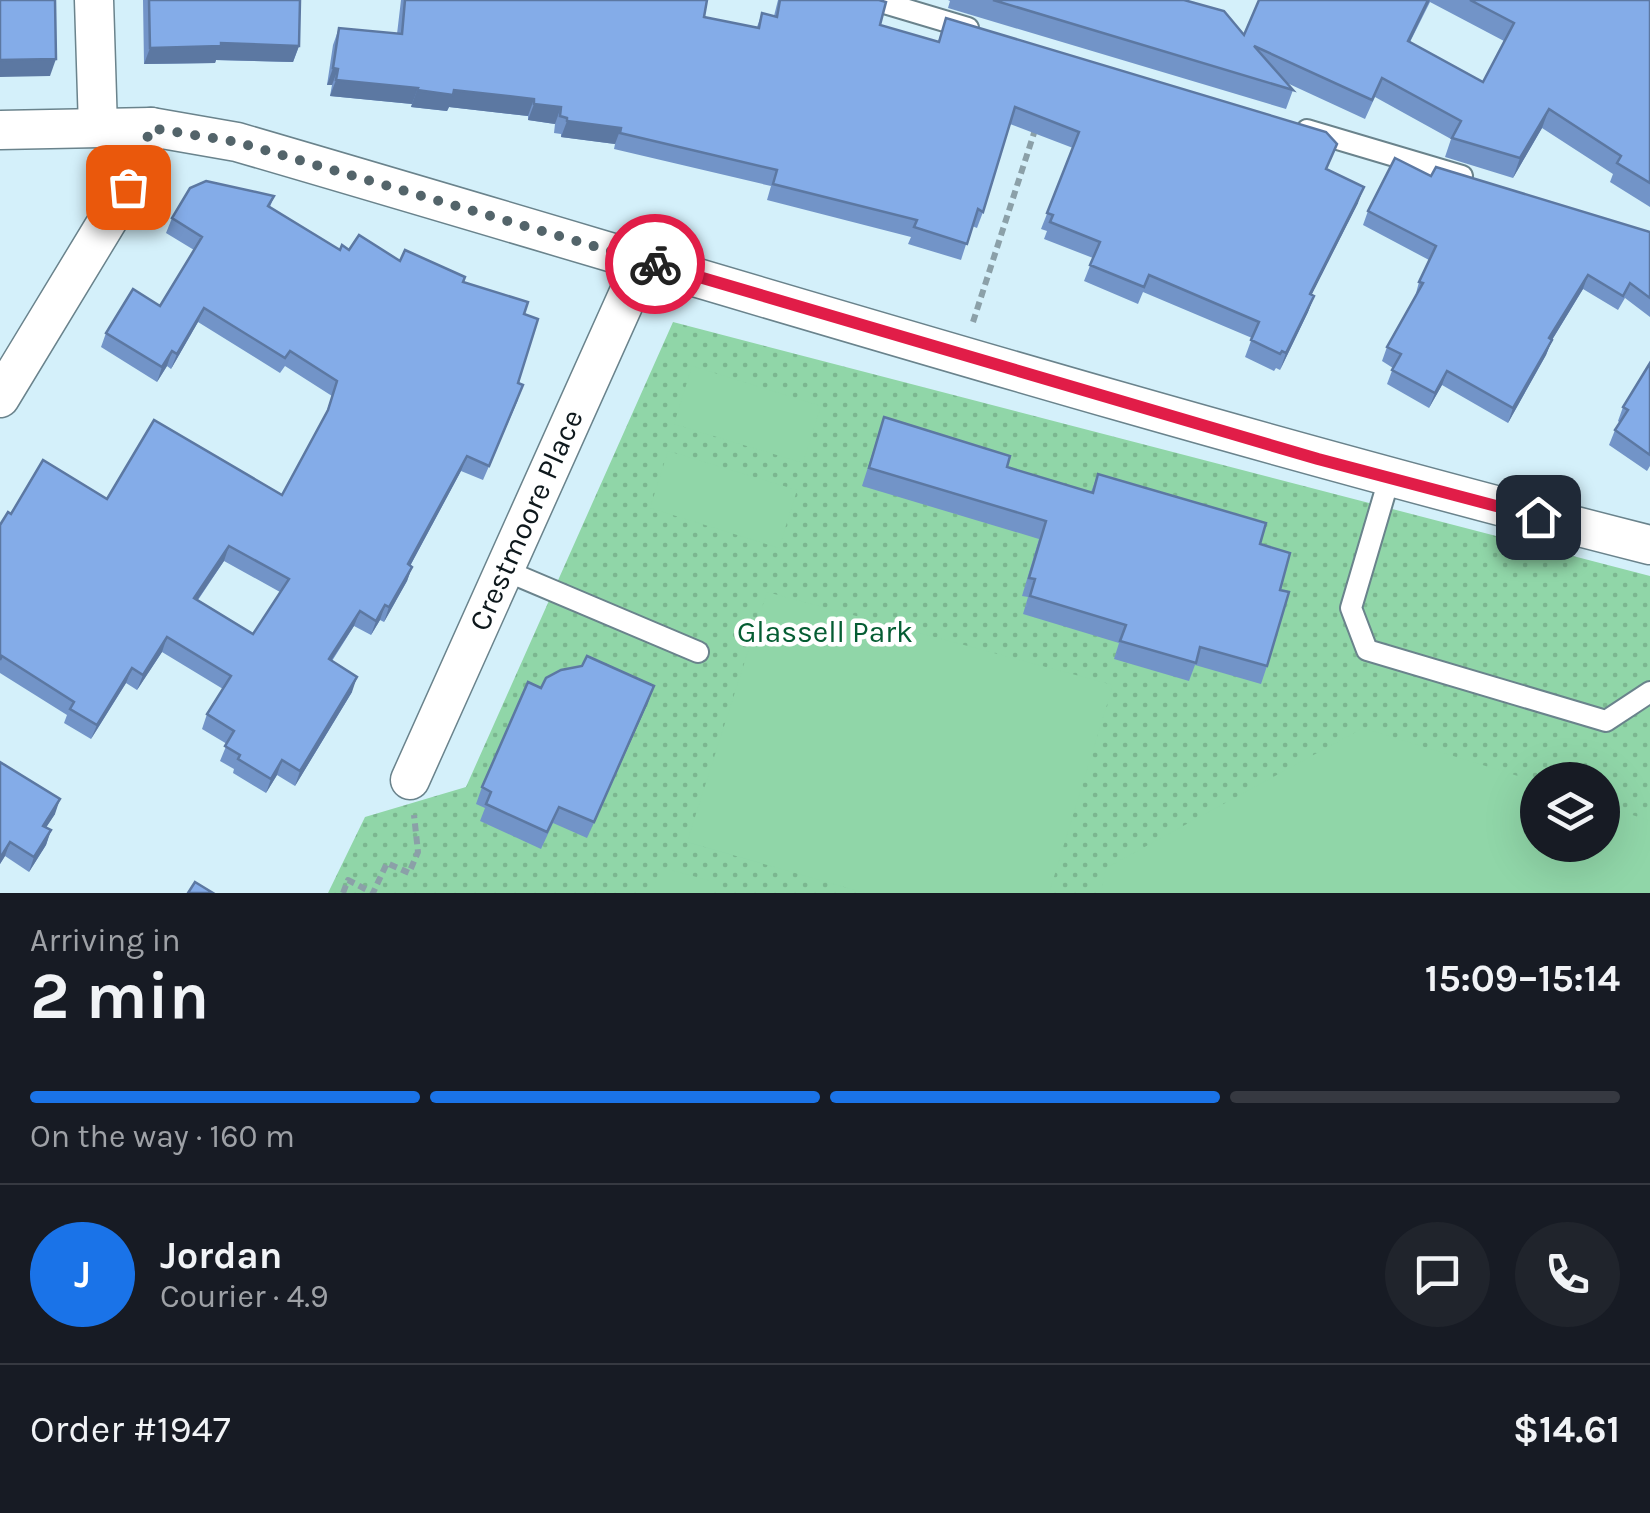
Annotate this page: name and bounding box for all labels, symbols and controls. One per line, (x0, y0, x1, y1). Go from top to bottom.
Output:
pin (86, 145, 171, 230)
icon: bag (101, 160, 156, 215)
courier (605, 214, 705, 314)
icon: bike (628, 237, 683, 292)
street label: Crestmoore Place (461, 404, 591, 636)
pin (1496, 475, 1581, 560)
icon: home (1511, 490, 1566, 545)
park label: Glassell Park (737, 614, 913, 650)
map controls (1520, 762, 1620, 862)
button: layers (1520, 762, 1620, 862)
text: Arriving in (30, 922, 181, 959)
text: 15:09–15:14 (1425, 956, 1620, 1001)
text: 2 min (30, 958, 209, 1034)
text: On the way · 160 m (30, 1118, 295, 1155)
button: chat (1385, 1222, 1490, 1327)
button: phone (1515, 1222, 1620, 1327)
text: Jordan (160, 1233, 283, 1278)
text: J (74, 1252, 91, 1297)
text: Courier · 4.9 (160, 1278, 329, 1315)
text: Order #1947 (30, 1407, 231, 1452)
text: $14.61 (1513, 1407, 1620, 1452)

